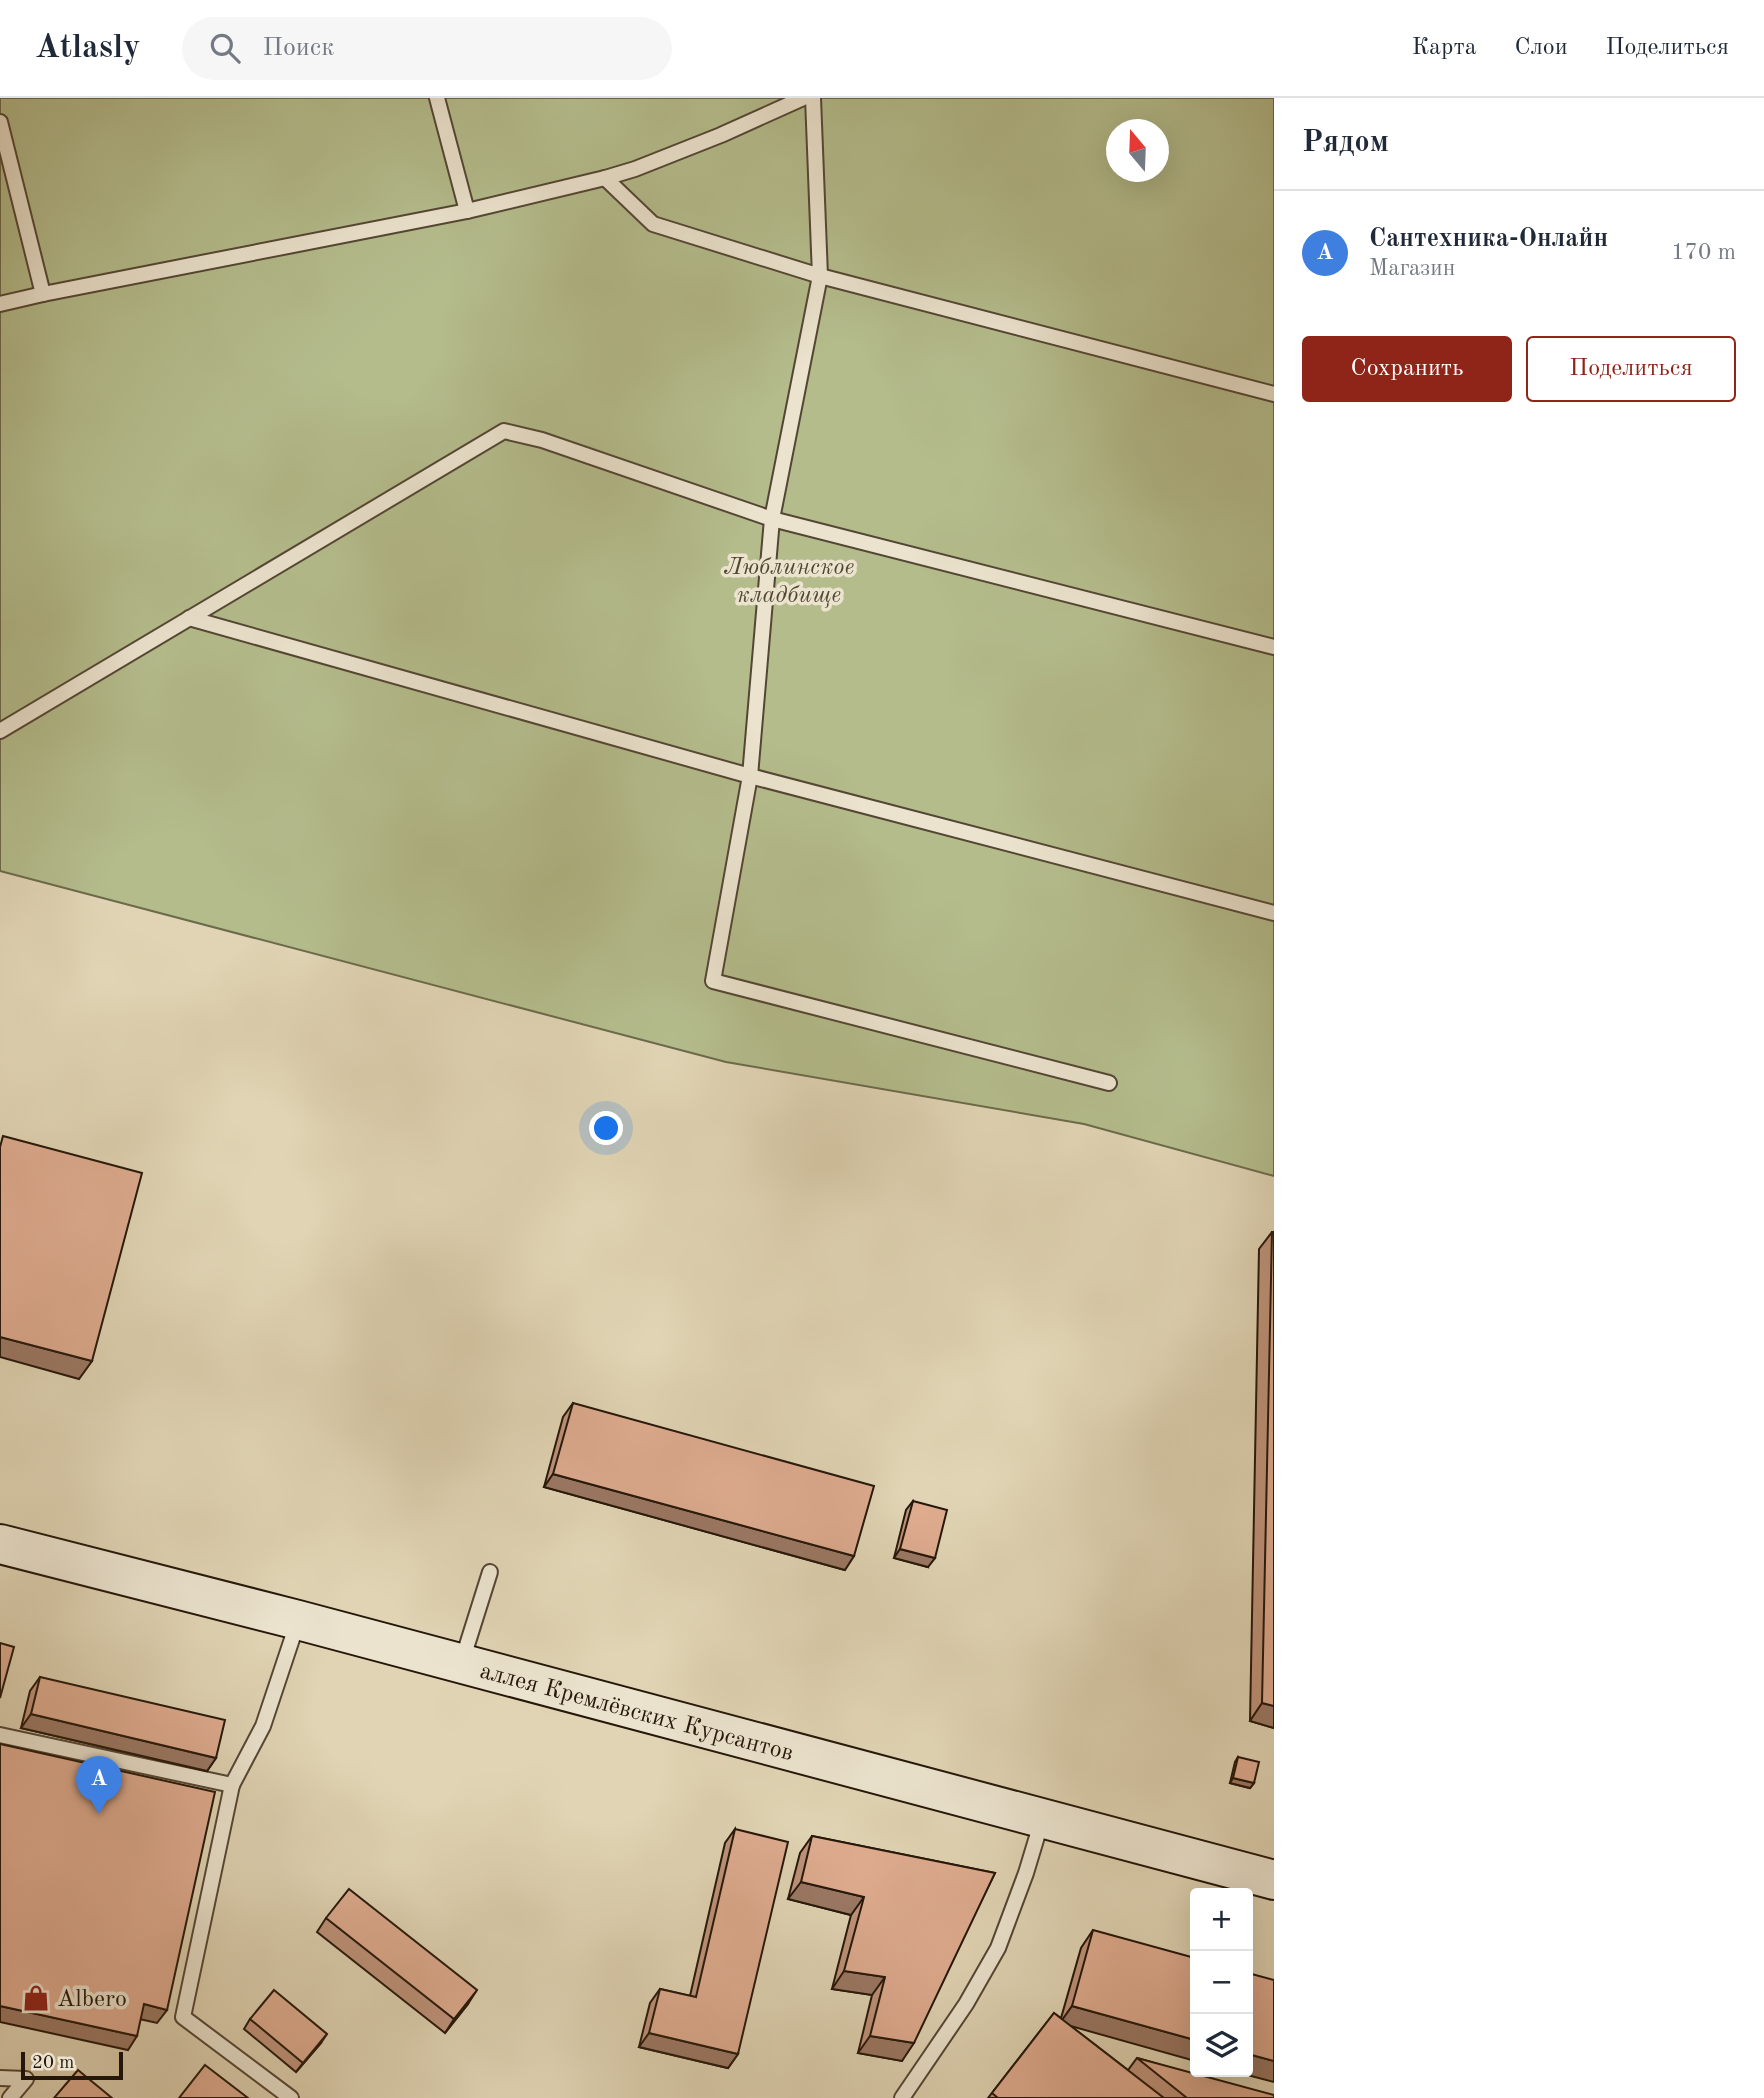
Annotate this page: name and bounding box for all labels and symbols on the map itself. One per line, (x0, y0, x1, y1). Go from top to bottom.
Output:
north arrow (1106, 119, 1169, 182)
park label: Люблинское кладбище (724, 556, 854, 608)
your location (589, 1111, 623, 1145)
street label: аллея Кремлёвских Курсантов (477, 1660, 796, 1766)
pin: A (76, 1756, 122, 1814)
shop icon: Albero (21, 1983, 51, 2013)
place label: Albero (57, 1988, 127, 2012)
scale bar (21, 2049, 122, 2081)

